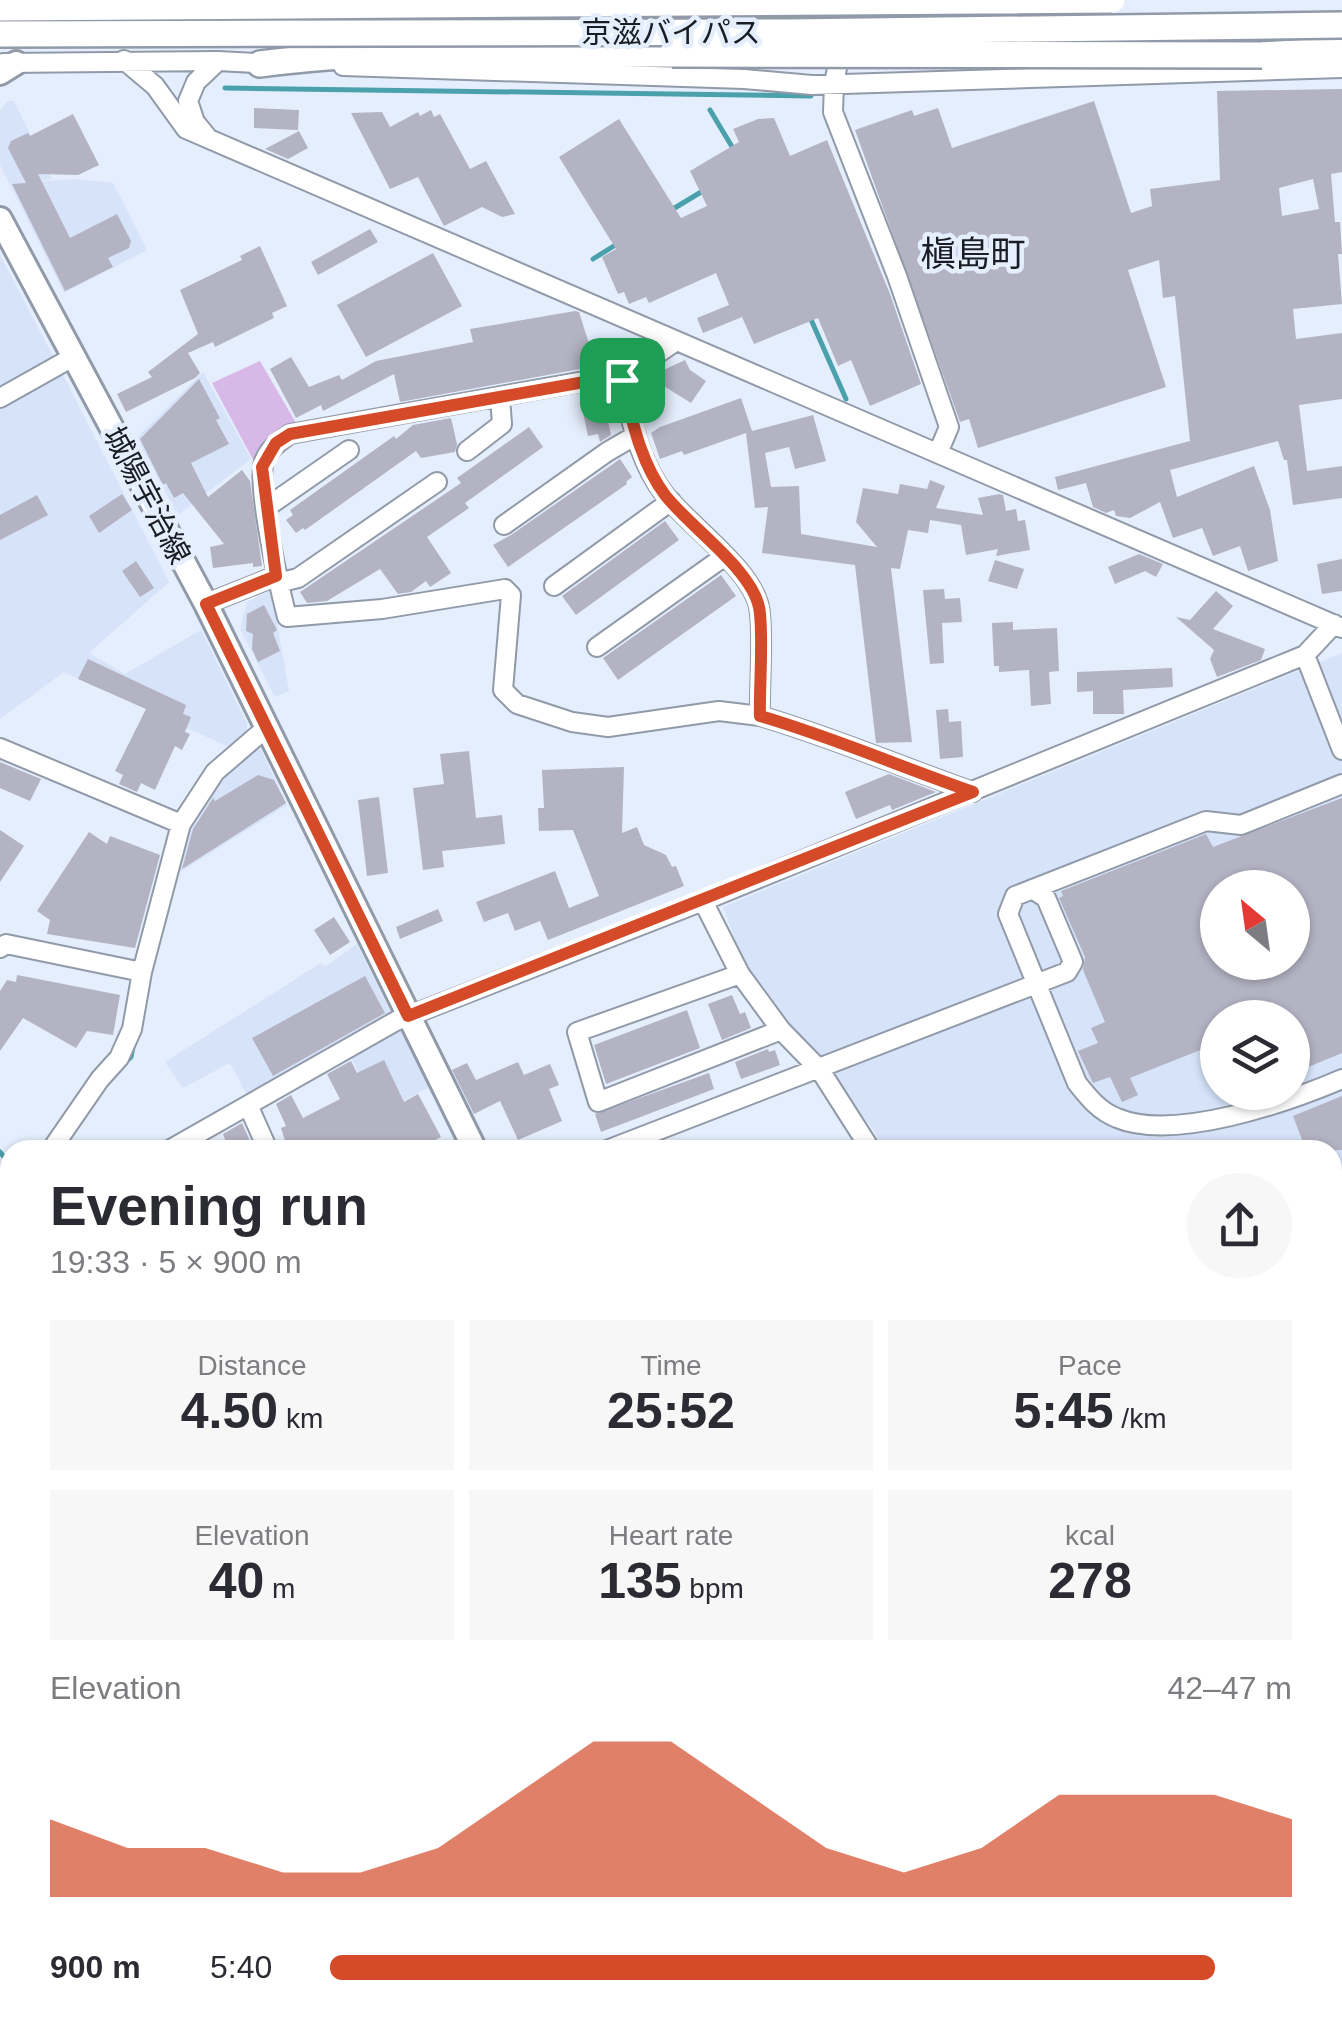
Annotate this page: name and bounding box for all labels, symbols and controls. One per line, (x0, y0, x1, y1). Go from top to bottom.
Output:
street label: 京滋バイパス (581, 16, 761, 49)
district label: 槇島町 (920, 234, 1026, 273)
pin (580, 338, 665, 423)
icon: arrive (595, 353, 650, 408)
street label: 城陽宇治線 (97, 421, 197, 569)
north arrow (1200, 870, 1310, 980)
map controls (1200, 870, 1310, 1110)
button: layers (1200, 1000, 1310, 1110)
button: share (1187, 1173, 1292, 1278)
text: Evening run (50, 1175, 368, 1237)
text: 19:33 · 5 × 900 m (50, 1244, 302, 1280)
text: Distance (198, 1350, 306, 1381)
text: Time (640, 1350, 702, 1381)
text: Pace (1058, 1350, 1122, 1381)
text: 4.50 (181, 1383, 278, 1439)
text: 25:52 (607, 1383, 735, 1439)
text: 5:45 (1014, 1383, 1114, 1439)
text: km (278, 1403, 323, 1434)
text: /km (1114, 1403, 1166, 1434)
text: Elevation (194, 1520, 310, 1551)
text: Heart rate (609, 1520, 733, 1551)
text: kcal (1065, 1520, 1115, 1551)
text: 40 (209, 1553, 264, 1609)
text: 135 (598, 1553, 682, 1609)
text: 278 (1048, 1553, 1132, 1609)
text: m (264, 1573, 295, 1604)
text: bpm (682, 1573, 744, 1604)
text: Elevation (50, 1670, 182, 1706)
text: 42–47 m (1167, 1670, 1292, 1706)
text: 900 m (50, 1949, 141, 1985)
text: 5:40 (210, 1949, 272, 1985)

